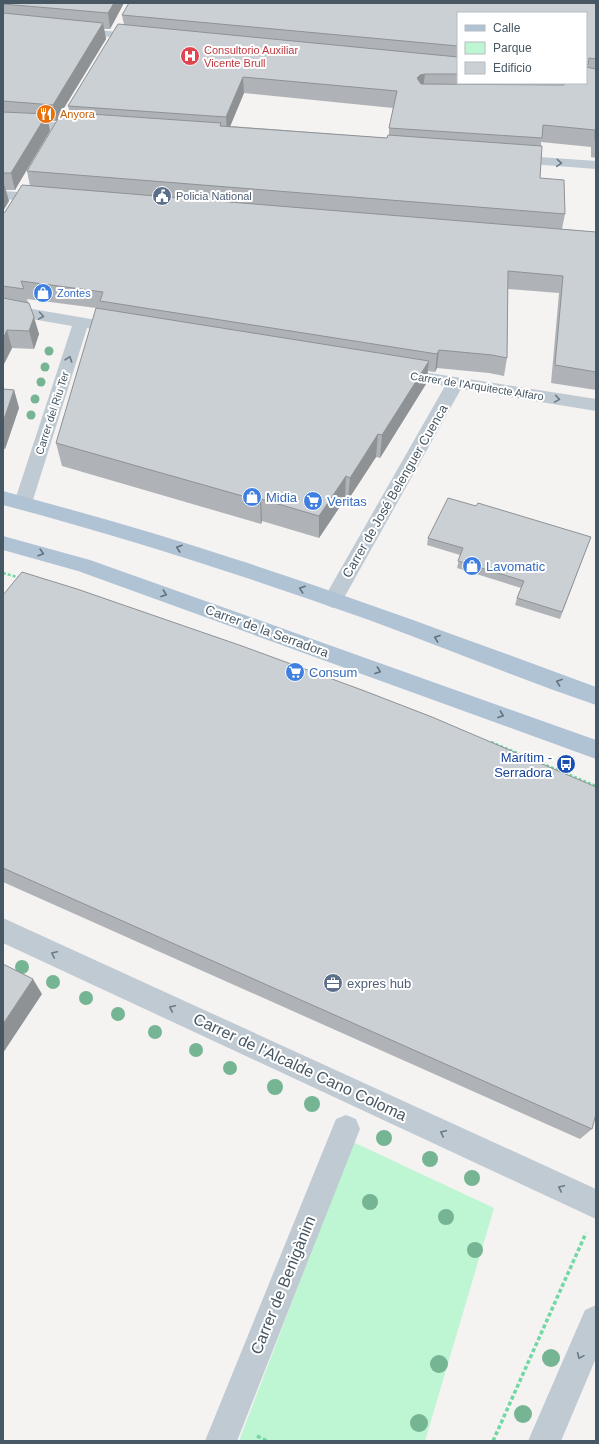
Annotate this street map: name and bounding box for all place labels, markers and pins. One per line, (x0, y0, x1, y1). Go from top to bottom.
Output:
place label: Consultorio Auxiliar Vicente Brull (204, 44, 298, 69)
hospital icon: Consultorio Auxiliar Vicente Brull (179, 45, 201, 67)
restaurant icon: Anyora (35, 103, 57, 125)
place label: Anyora (60, 108, 96, 120)
public building icon: Policia National (151, 185, 173, 207)
place label: Policia National (176, 190, 252, 202)
shop icon: Zontes (32, 282, 54, 304)
place label: Zontes (57, 287, 91, 299)
shop icon: Midia (241, 486, 263, 508)
place label: Midia (266, 490, 298, 505)
supermarket icon: Veritas (302, 490, 324, 512)
place label: Veritas (327, 494, 367, 509)
shop icon: Lavomatic (461, 555, 483, 577)
place label: Lavomatic (486, 559, 546, 574)
supermarket icon: Consum (284, 661, 306, 683)
place label: Consum (309, 665, 357, 680)
place label: Marítim - Serradora (494, 750, 553, 780)
bus stop icon: Marítim - Serradora (555, 753, 577, 775)
office icon: expres hub (322, 972, 344, 994)
place label: expres hub (347, 976, 411, 991)

